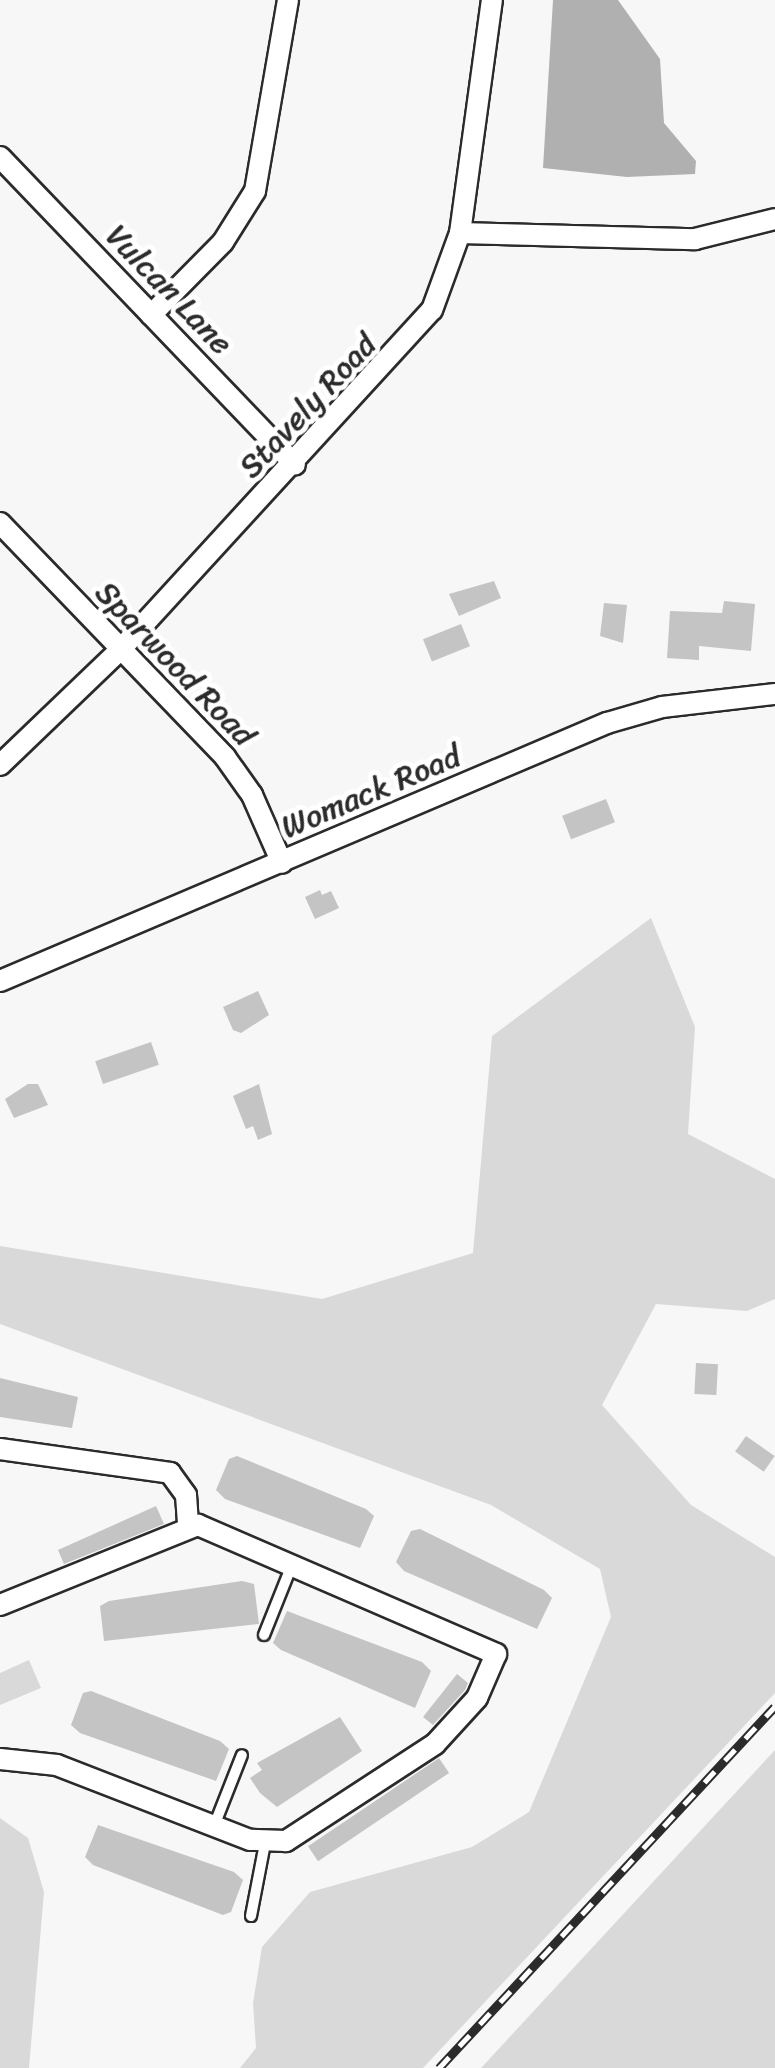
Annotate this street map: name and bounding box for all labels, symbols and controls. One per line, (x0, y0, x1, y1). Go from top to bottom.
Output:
street label: Vulcan Lane (98, 217, 240, 363)
street label: Stavely Road (231, 326, 385, 486)
street label: Sparwood Road (87, 574, 263, 754)
street label: Womack Road (275, 737, 467, 847)

